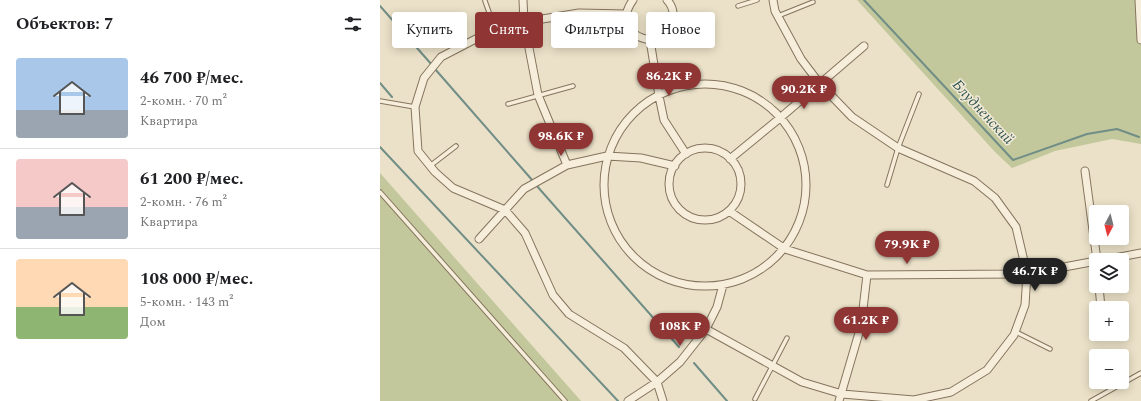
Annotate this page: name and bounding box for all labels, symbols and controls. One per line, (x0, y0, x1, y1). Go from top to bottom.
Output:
text: Объектов: 7 (16, 11, 114, 37)
chip: Купить (392, 12, 467, 48)
chip: Снять (475, 12, 543, 48)
chip: Фильтры (551, 12, 638, 48)
chip: Новое (646, 12, 715, 48)
icon: filters (342, 13, 364, 35)
pin: 86.2K ₽ (632, 63, 706, 97)
text: 46 700 ₽/мес. (140, 65, 244, 91)
text: 86.2K ₽ (646, 66, 692, 86)
icon: home (48, 74, 96, 122)
water label: Блудненский (947, 74, 1019, 150)
pin: 90.2K ₽ (767, 76, 841, 110)
text: 90.2K ₽ (781, 79, 827, 99)
text: 2-комн. · 70 m² (140, 91, 227, 111)
text: Квартира (140, 111, 198, 131)
pin: 98.6K ₽ (524, 123, 598, 157)
text: 98.6K ₽ (538, 126, 584, 146)
text: 61 200 ₽/мес. (140, 166, 244, 192)
icon: home (48, 175, 96, 223)
text: 2-комн. · 76 m² (140, 192, 227, 212)
north arrow (1089, 205, 1129, 245)
map controls (1089, 205, 1129, 389)
text: Квартира (140, 212, 198, 232)
pin: 79.9K ₽ (870, 231, 944, 265)
text: 79.9K ₽ (884, 234, 930, 254)
button: layers (1089, 253, 1129, 293)
pin: 46.7K ₽ (998, 258, 1072, 292)
text: 46.7K ₽ (1012, 261, 1058, 281)
text: 108 000 ₽/мес. (140, 266, 253, 292)
icon: home (48, 275, 96, 323)
text: 5-комн. · 143 m² (140, 292, 233, 312)
button: + (1089, 301, 1129, 341)
pin: 61.2K ₽ (829, 307, 903, 341)
text: 61.2K ₽ (843, 310, 889, 330)
text: Дом (140, 312, 166, 332)
pin: 108K ₽ (647, 313, 713, 347)
text: 108K ₽ (659, 316, 701, 336)
button: − (1089, 349, 1129, 389)

